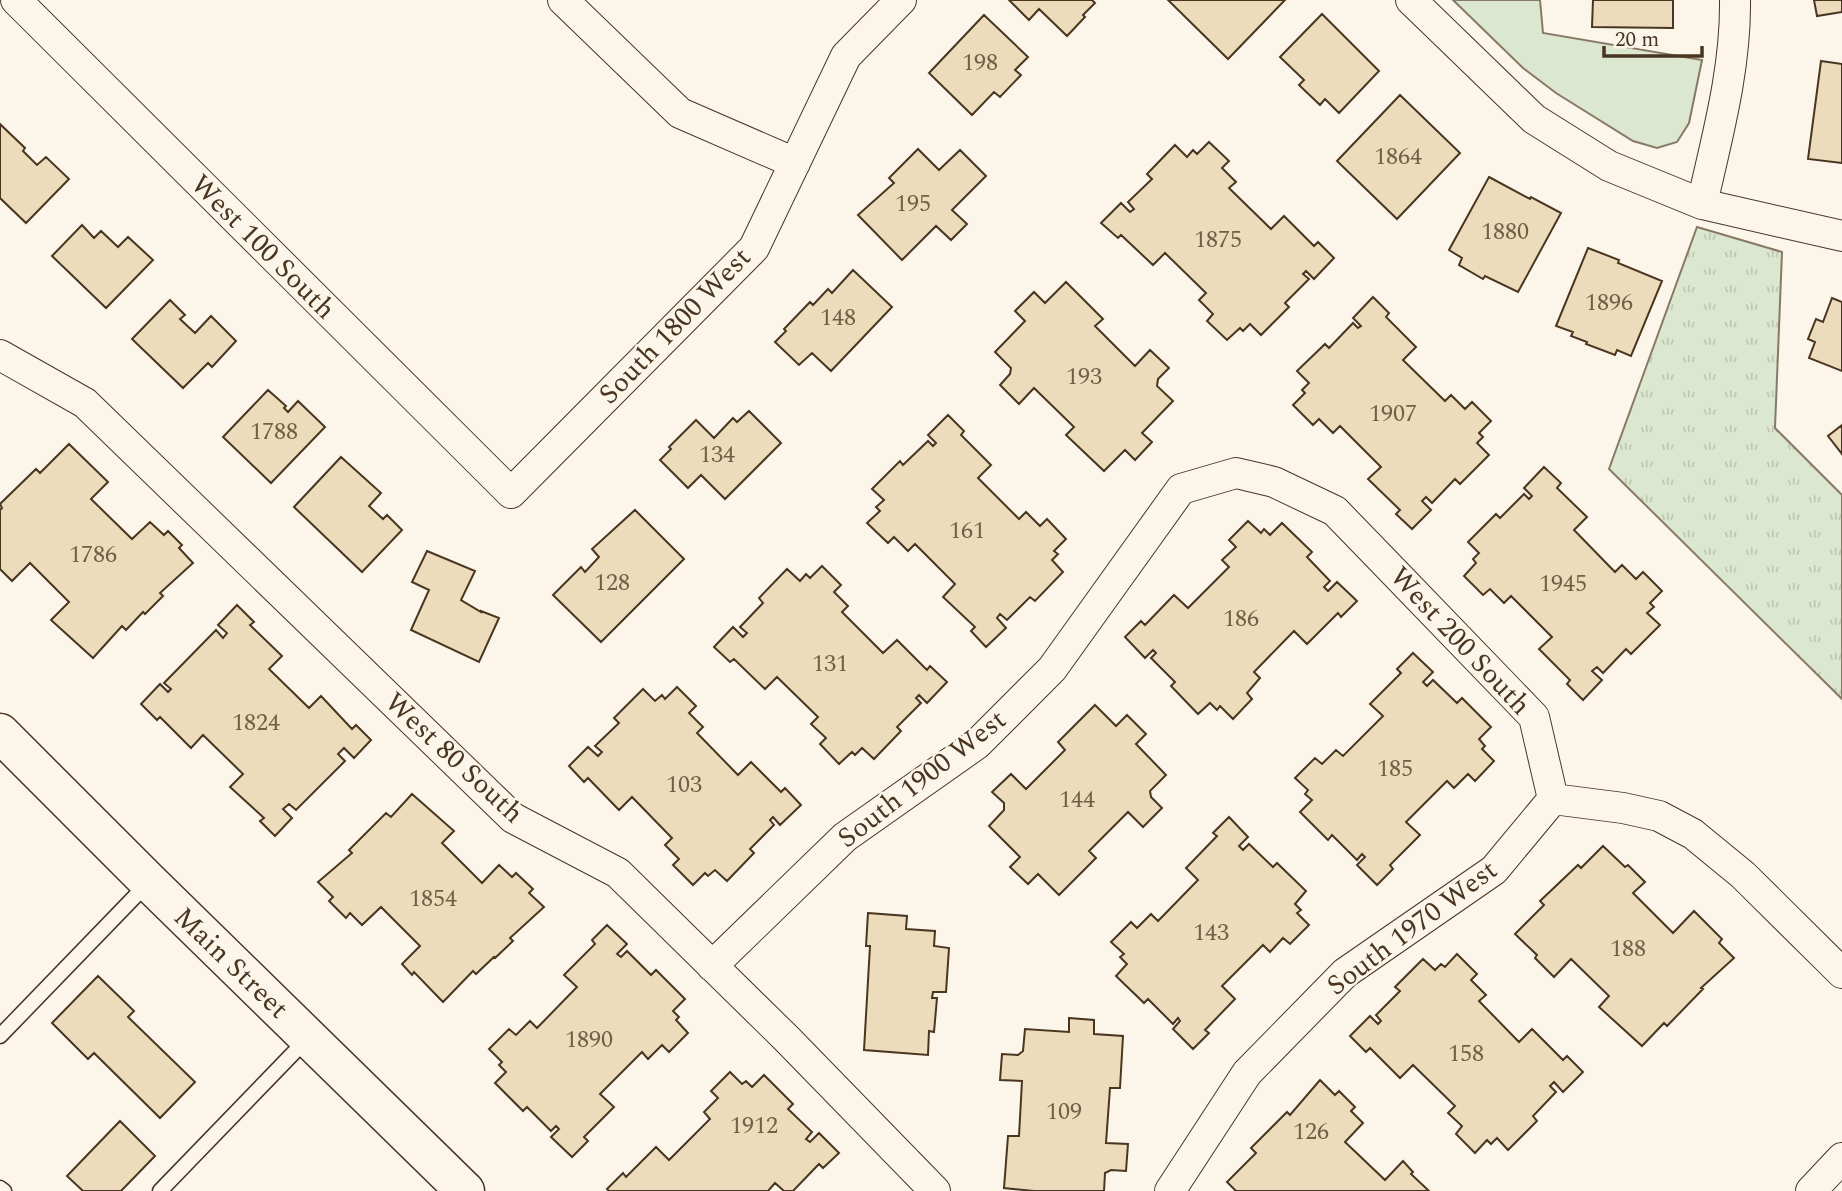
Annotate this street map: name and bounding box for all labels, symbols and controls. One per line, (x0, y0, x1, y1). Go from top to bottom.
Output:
scale bar (1604, 14, 1702, 58)
text: 20 m (1615, 24, 1659, 56)
house number: 198 (962, 45, 998, 81)
house number: 1864 (1374, 139, 1422, 175)
street label: West 100 South (180, 164, 346, 330)
house number: 195 (895, 186, 931, 222)
house number: 1880 (1481, 214, 1529, 250)
house number: 1875 (1194, 222, 1242, 258)
street label: South 1800 West (588, 237, 762, 415)
house number: 1896 (1585, 285, 1633, 321)
house number: 148 (820, 300, 856, 336)
house number: 193 (1066, 359, 1102, 395)
house number: 1907 (1369, 396, 1417, 432)
house number: 1788 (250, 414, 298, 450)
house number: 134 (699, 437, 735, 473)
house number: 161 (949, 513, 985, 549)
house number: 1786 (69, 537, 117, 573)
street label: West 200 South (1379, 557, 1541, 725)
house number: 128 (594, 565, 630, 601)
house number: 1945 (1539, 566, 1587, 602)
house number: 186 (1223, 601, 1259, 637)
house number: 131 (812, 646, 848, 682)
street label: West 80 South (375, 682, 533, 834)
street label: South 1900 West (828, 699, 1016, 859)
house number: 1824 (232, 705, 280, 741)
house number: 185 (1377, 751, 1413, 787)
house number: 103 (666, 767, 702, 803)
house number: 144 (1059, 782, 1095, 818)
street label: South 1970 West (1317, 849, 1507, 1007)
house number: 1854 (409, 881, 457, 917)
street label: Main Street (164, 897, 299, 1029)
house number: 143 (1193, 915, 1229, 951)
house number: 188 (1610, 931, 1646, 967)
house number: 1890 (565, 1022, 613, 1058)
house number: 158 (1448, 1036, 1484, 1072)
house number: 109 (1046, 1094, 1082, 1130)
house number: 1912 (730, 1108, 778, 1144)
house number: 126 (1293, 1114, 1329, 1150)

